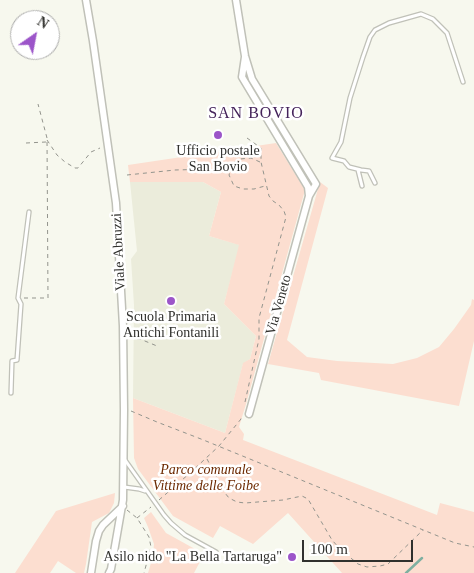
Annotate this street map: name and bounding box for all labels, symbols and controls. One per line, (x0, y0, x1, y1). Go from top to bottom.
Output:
north arrow (10, 10, 60, 60)
text: N (35, 14, 51, 32)
district label: SAN BOVIO (207, 104, 305, 124)
marker: Ufficio postale San Bovio (212, 129, 224, 141)
place label: Ufficio postale San Bovio (176, 143, 260, 176)
street label: Viale Abruzzi (109, 213, 129, 291)
street label: Via Veneto (262, 273, 296, 337)
marker: Scuola Primaria Antichi Fontanili (165, 295, 177, 307)
place label: Scuola Primaria Antichi Fontanili (123, 309, 219, 342)
park label: Parco comunale Vittime delle Foibe (153, 462, 259, 494)
scale bar (304, 530, 415, 562)
text: 100 m (310, 541, 348, 557)
place label: Asilo nido "La Bella Tartaruga" (104, 549, 282, 565)
marker: Asilo nido "La Bella Tartaruga" (286, 551, 298, 563)

